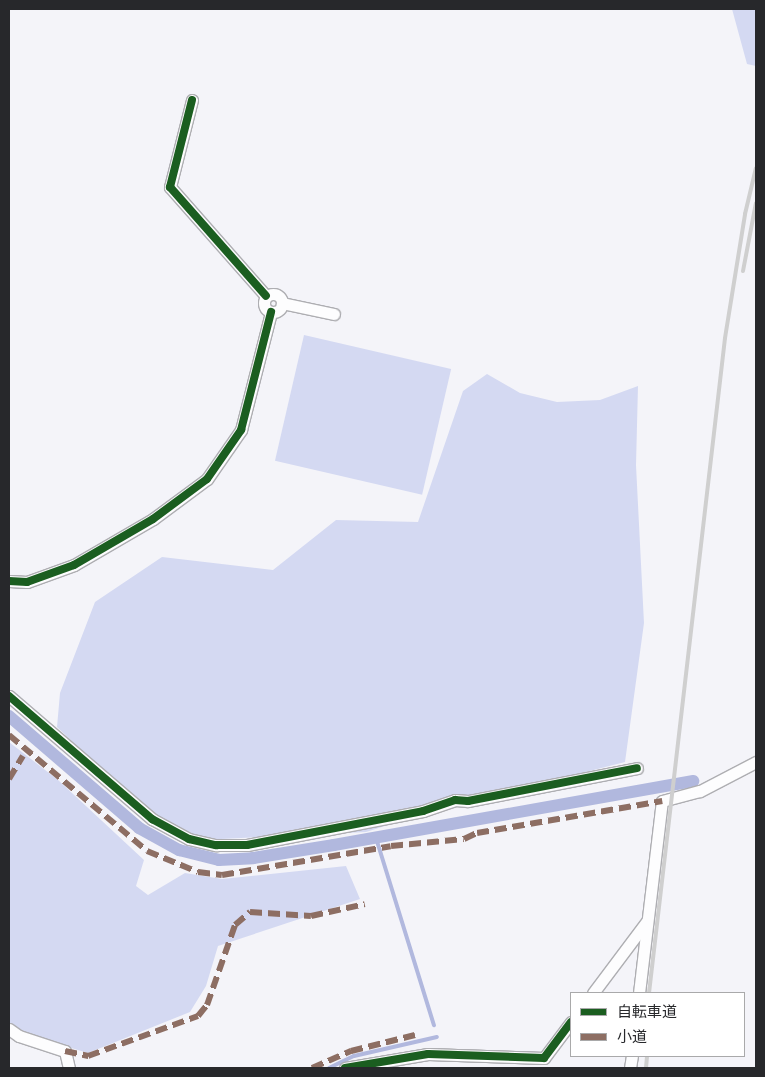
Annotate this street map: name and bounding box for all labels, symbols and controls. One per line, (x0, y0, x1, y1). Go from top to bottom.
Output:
legend (570, 992, 745, 1057)
text: 自転車道 (617, 1000, 677, 1023)
text: 小道 (617, 1025, 647, 1048)

